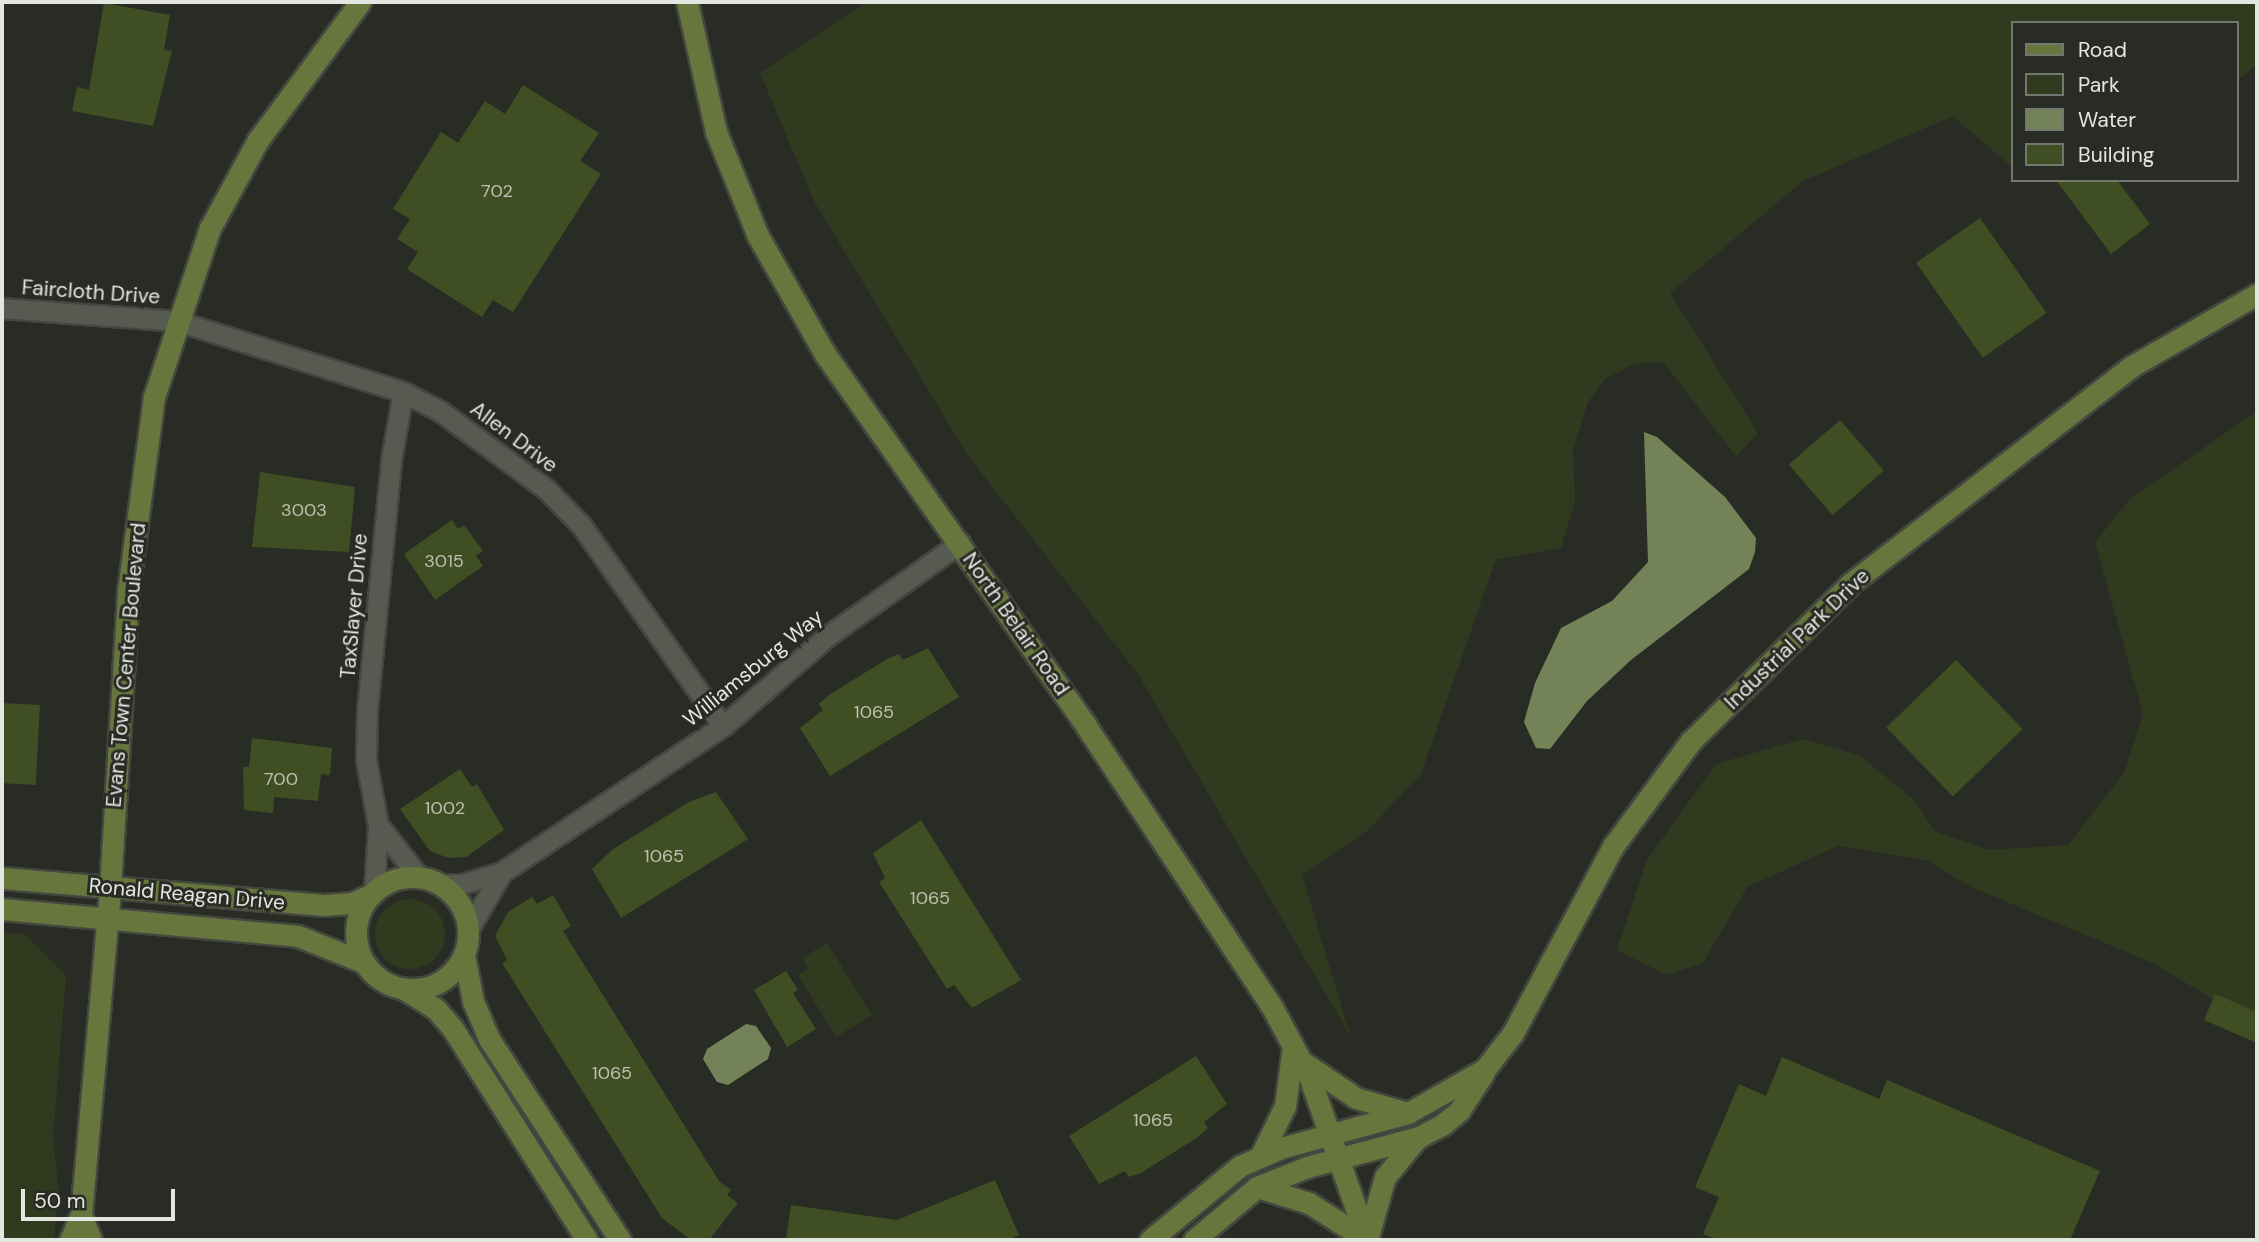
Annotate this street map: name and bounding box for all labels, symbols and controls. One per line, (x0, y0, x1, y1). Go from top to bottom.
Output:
legend (2010, 21, 2238, 182)
text: Road (2078, 36, 2127, 64)
text: Park (2078, 71, 2119, 99)
text: Water (2078, 106, 2136, 134)
text: Building (2078, 141, 2154, 169)
house number: 702 (481, 180, 513, 202)
street label: Faircloth Drive (21, 275, 161, 309)
street label: Allen Drive (465, 396, 563, 478)
house number: 3003 (281, 499, 327, 521)
street label: Evans Town Center Boulevard (101, 522, 151, 808)
street label: TaxSlayer Drive (335, 532, 373, 680)
street label: North Belair Road (957, 548, 1075, 700)
house number: 3015 (424, 550, 464, 572)
street label: Industrial Park Drive (1719, 563, 1875, 715)
street label: Williamsburg Way (678, 604, 828, 732)
house number: 1065 (854, 701, 894, 723)
house number: 700 (264, 768, 298, 790)
house number: 1002 (425, 797, 465, 819)
house number: 1065 (644, 845, 684, 867)
street label: Ronald Reagan Drive (88, 873, 286, 915)
house number: 1065 (910, 887, 950, 909)
house number: 1065 (592, 1062, 632, 1084)
house number: 1065 (1133, 1109, 1173, 1131)
scale bar (24, 1176, 178, 1220)
text: 50 m (34, 1187, 85, 1215)

